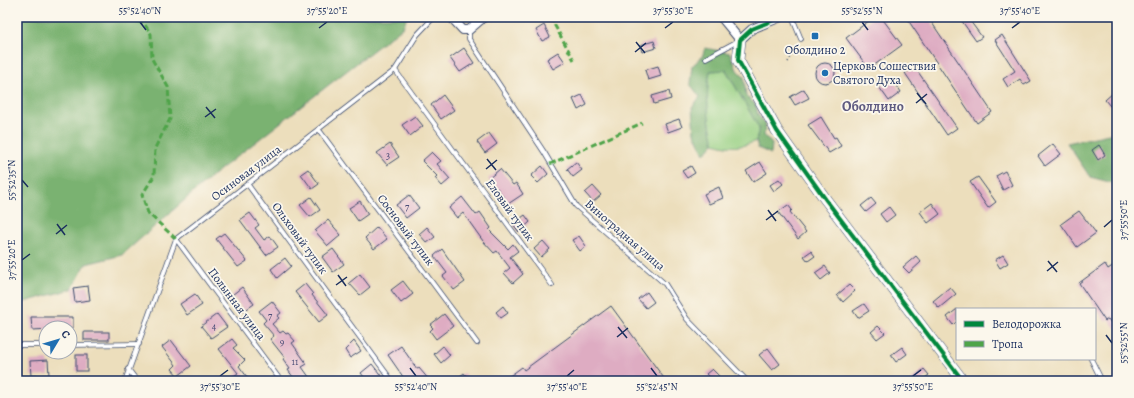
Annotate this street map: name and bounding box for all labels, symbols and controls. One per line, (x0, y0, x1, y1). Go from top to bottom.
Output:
text: 55°52'40"N (119, 4, 161, 17)
text: 37°55'20"E (307, 4, 347, 17)
text: 37°55'30"E (653, 4, 693, 17)
text: 55°52'55"N (841, 4, 883, 17)
text: 37°55'40"E (1000, 4, 1040, 17)
marker: Оболдино 2 (810, 31, 820, 41)
place label: Оболдино 2 (785, 42, 846, 58)
place label: Церковь Сошествия Святого Духа (833, 58, 937, 88)
marker: Церковь Сошествия Святого Духа (820, 68, 830, 78)
district label: Оболдино (842, 97, 904, 116)
street label: Осиновая улица (208, 141, 285, 205)
house number: 3 (386, 149, 390, 162)
text: 55°52'35"N (5, 159, 18, 201)
street label: Еловый тупик (482, 176, 538, 244)
street label: Сосновый тупик (374, 191, 438, 269)
street label: Виноградная улица (582, 196, 669, 275)
street label: Ольховый тупик (268, 199, 332, 277)
house number: 7 (405, 200, 410, 213)
text: 37°55'50"E (1117, 200, 1130, 240)
text: 37°55'20"E (5, 240, 18, 280)
street label: Полынная улица (205, 265, 270, 344)
legend (956, 308, 1096, 360)
house number: 7 (268, 309, 273, 322)
text: Велодорожка (992, 316, 1062, 332)
north arrow (38, 320, 78, 360)
house number: 4 (212, 320, 217, 333)
text: 55°52'55"N (1117, 322, 1130, 364)
text: С (57, 327, 74, 342)
house number: 9 (280, 335, 285, 348)
text: Тропа (992, 336, 1023, 352)
house number: 11 (292, 355, 299, 368)
text: 37°55'30"E (200, 380, 240, 393)
text: 55°52'40"N (395, 380, 437, 393)
text: 37°55'40"E (547, 380, 587, 393)
text: 55°52'45"N (636, 380, 678, 393)
text: 37°55'50"E (893, 380, 933, 393)

